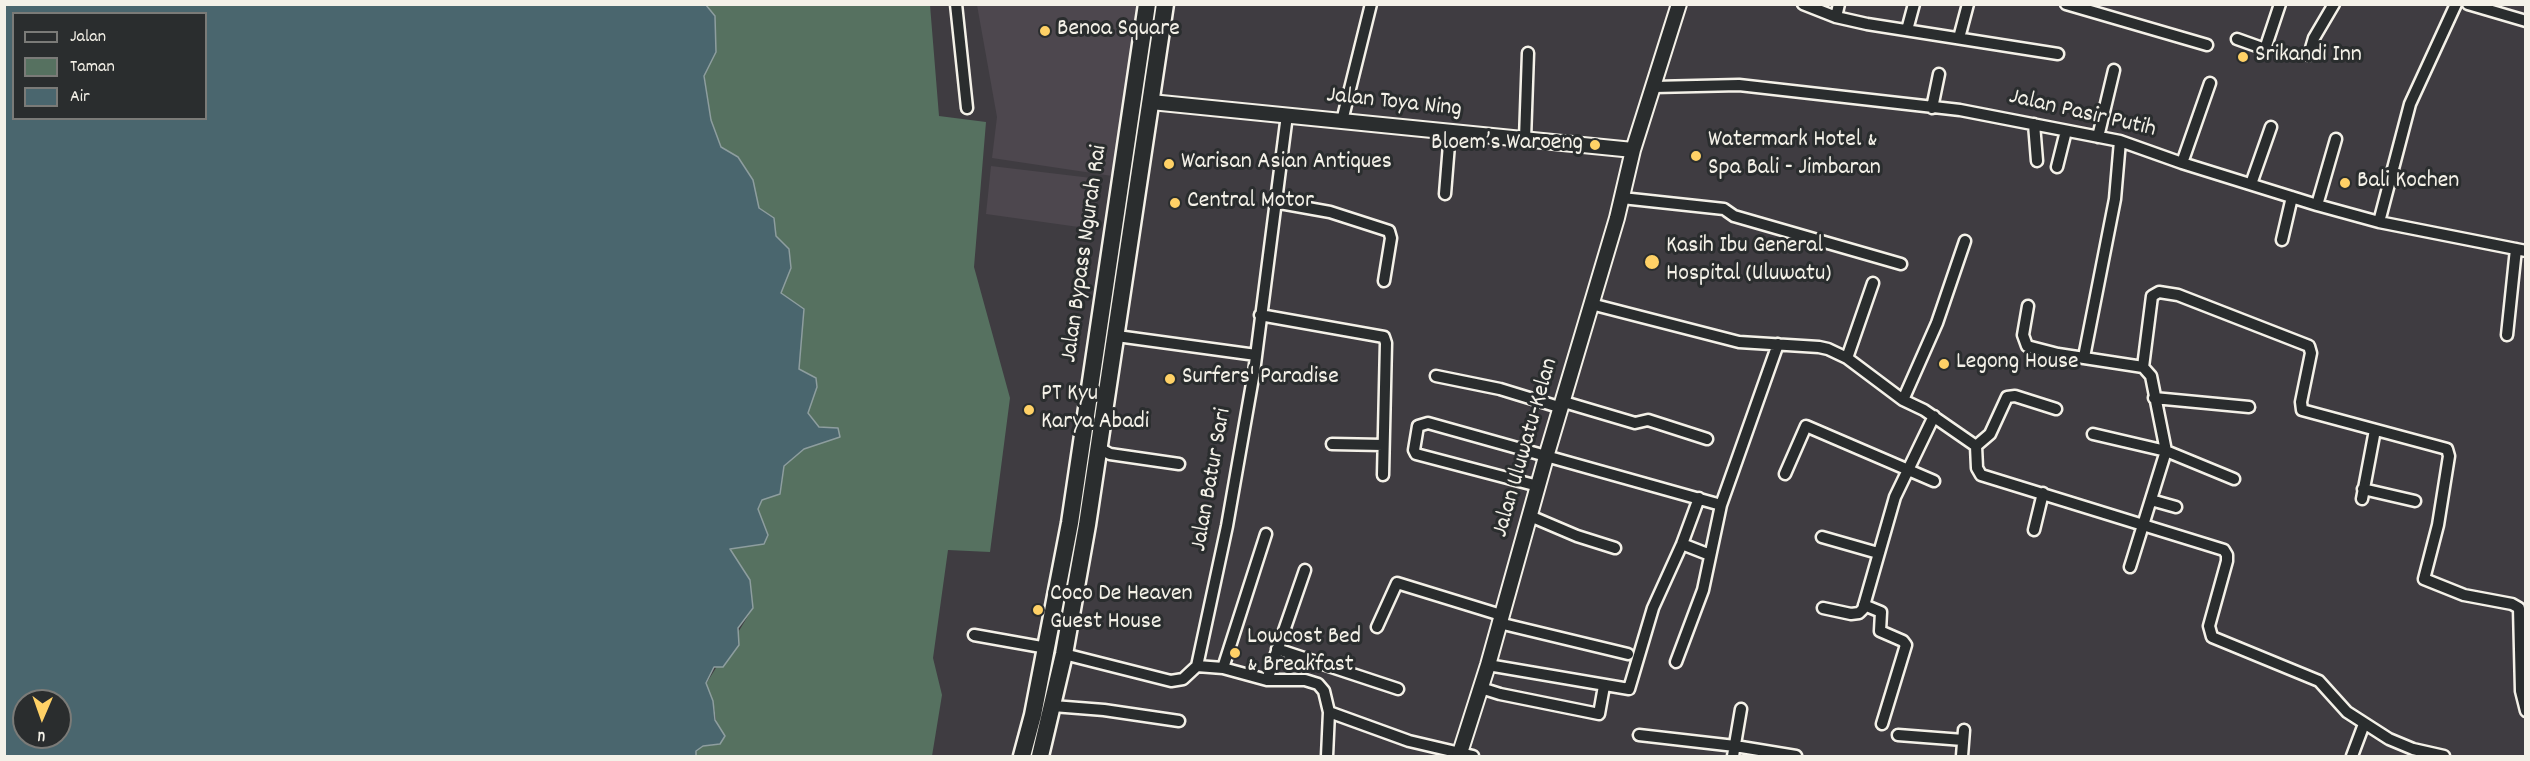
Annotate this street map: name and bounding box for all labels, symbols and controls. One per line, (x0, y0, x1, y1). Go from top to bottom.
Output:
legend (12, 12, 207, 120)
place label: Benoa Square (1057, 17, 1180, 45)
marker: Benoa Square (1038, 24, 1052, 38)
text: Jalan (70, 25, 106, 50)
place label: Srikandi Inn (2255, 43, 2362, 71)
marker: Srikandi Inn (2236, 50, 2250, 64)
text: Taman (70, 55, 115, 80)
street label: Jalan Toya Ning (1325, 83, 1463, 125)
street label: Jalan Pasir Putih (2006, 84, 2158, 146)
text: Air (70, 85, 90, 110)
place label: Watermark Hotel & Spa Bali - Jimbaran (1708, 128, 1881, 184)
place label: Bloem’s Waroeng (1431, 131, 1583, 159)
marker: Bloem’s Waroeng (1588, 138, 1602, 152)
street label: Jalan Bypass Ngurah Rai (1056, 143, 1116, 365)
marker: Watermark Hotel & Spa Bali - Jimbaran (1689, 149, 1703, 163)
place label: Warisan Asian Antiques (1181, 150, 1392, 178)
marker: Warisan Asian Antiques (1162, 157, 1176, 171)
place label: Bali Kochen (2357, 169, 2459, 197)
marker: Bali Kochen (2338, 176, 2352, 190)
place label: Central Motor (1187, 189, 1314, 217)
marker: Central Motor (1168, 196, 1182, 210)
place label: Kasih Ibu General Hospital (Uluwatu) (1666, 234, 1831, 290)
marker: Kasih Ibu General Hospital (Uluwatu) (1643, 253, 1661, 271)
place label: Legong House (1956, 350, 2079, 378)
street label: Jalan Uluwatu-Kelan (1488, 355, 1566, 541)
marker: Legong House (1937, 357, 1951, 371)
place label: Surfers' Paradise (1182, 365, 1339, 393)
marker: Surfers' Paradise (1163, 372, 1177, 386)
place label: PT Kyu Karya Abadi (1041, 382, 1149, 438)
marker: PT Kyu Karya Abadi (1022, 403, 1036, 417)
street label: Jalan Batur Sari (1186, 406, 1240, 554)
place label: Coco De Heaven Guest House (1050, 582, 1193, 638)
marker: Coco De Heaven Guest House (1031, 603, 1045, 617)
place label: Lowcost Bed & Breakfast (1247, 625, 1361, 681)
marker: Lowcost Bed & Breakfast (1228, 646, 1242, 660)
north arrow (12, 689, 72, 749)
text: U (37, 724, 46, 747)

